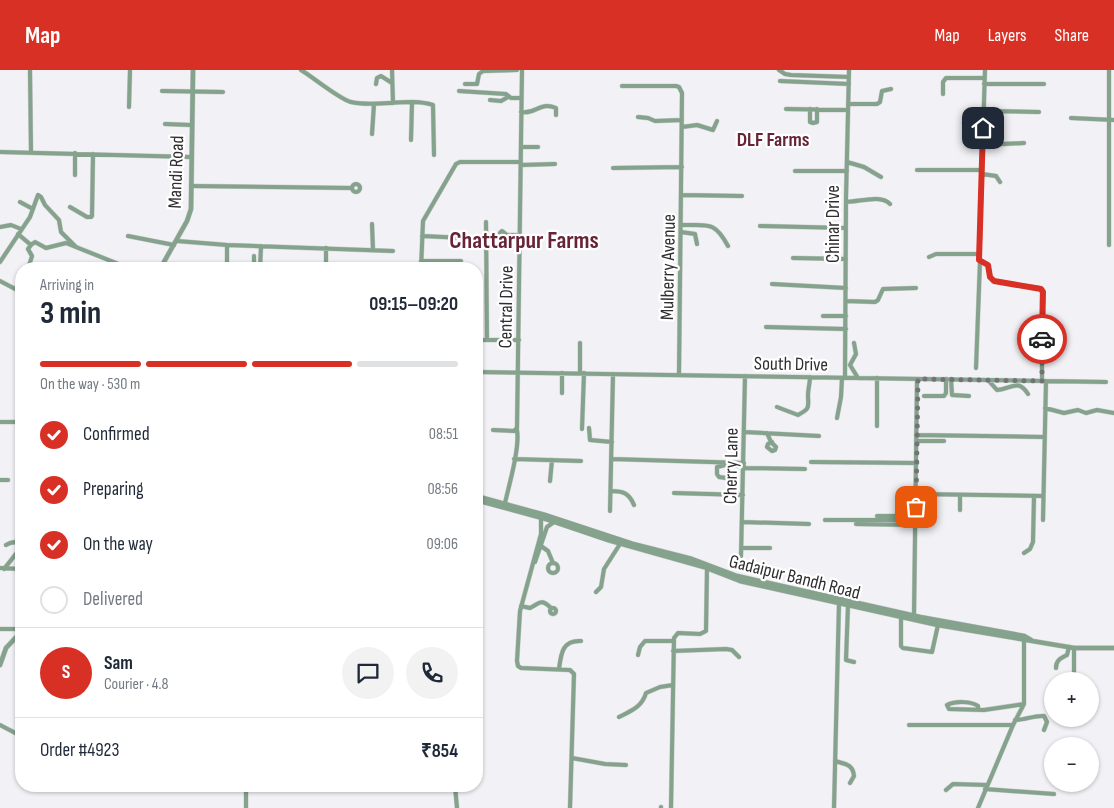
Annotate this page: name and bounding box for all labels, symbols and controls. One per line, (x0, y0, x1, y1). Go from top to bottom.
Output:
text: Map (25, 21, 60, 50)
text: Map (935, 25, 960, 46)
text: Layers (988, 25, 1027, 46)
text: Share (1055, 25, 1089, 46)
pin (962, 107, 1004, 149)
icon: home (969, 114, 997, 142)
district label: DLF Farms (737, 128, 810, 152)
street label: Mandi Road (164, 135, 189, 209)
street label: Chinar Drive (822, 185, 845, 263)
street label: Mulberry Avenue (656, 214, 681, 320)
district label: Chattarpur Farms (449, 226, 599, 255)
street label: Central Drive (494, 265, 519, 349)
text: Arriving in (40, 276, 94, 295)
text: 09:15–09:20 (369, 293, 458, 316)
text: 3 min (40, 294, 101, 333)
courier (1017, 314, 1067, 364)
icon: car (1028, 325, 1056, 353)
street label: South Drive (754, 352, 828, 377)
text: On the way · 530 m (40, 375, 140, 394)
icon: check (40, 421, 68, 449)
text: Confirmed (83, 423, 150, 446)
text: 08:51 (429, 425, 458, 444)
street label: Cherry Lane (719, 428, 744, 504)
icon: check (40, 476, 68, 504)
text: Preparing (83, 478, 144, 501)
text: 08:56 (427, 480, 458, 499)
pin (895, 486, 937, 528)
icon: bag (902, 493, 930, 521)
icon: check (40, 531, 68, 559)
text: On the way (83, 533, 153, 556)
text: 09:06 (427, 535, 458, 554)
street label: Gadaipur Bandh Road (727, 550, 863, 605)
text: Delivered (83, 588, 143, 611)
button: chat (342, 647, 394, 699)
button: phone (406, 647, 458, 699)
text: Sam (104, 652, 133, 675)
text: S (62, 661, 70, 684)
map controls (1044, 672, 1099, 792)
button: + (1044, 672, 1099, 727)
text: Courier · 4.8 (104, 675, 168, 694)
button: − (1044, 737, 1099, 792)
text: Order #4923 (40, 739, 119, 762)
text: ₹854 (421, 740, 458, 763)

